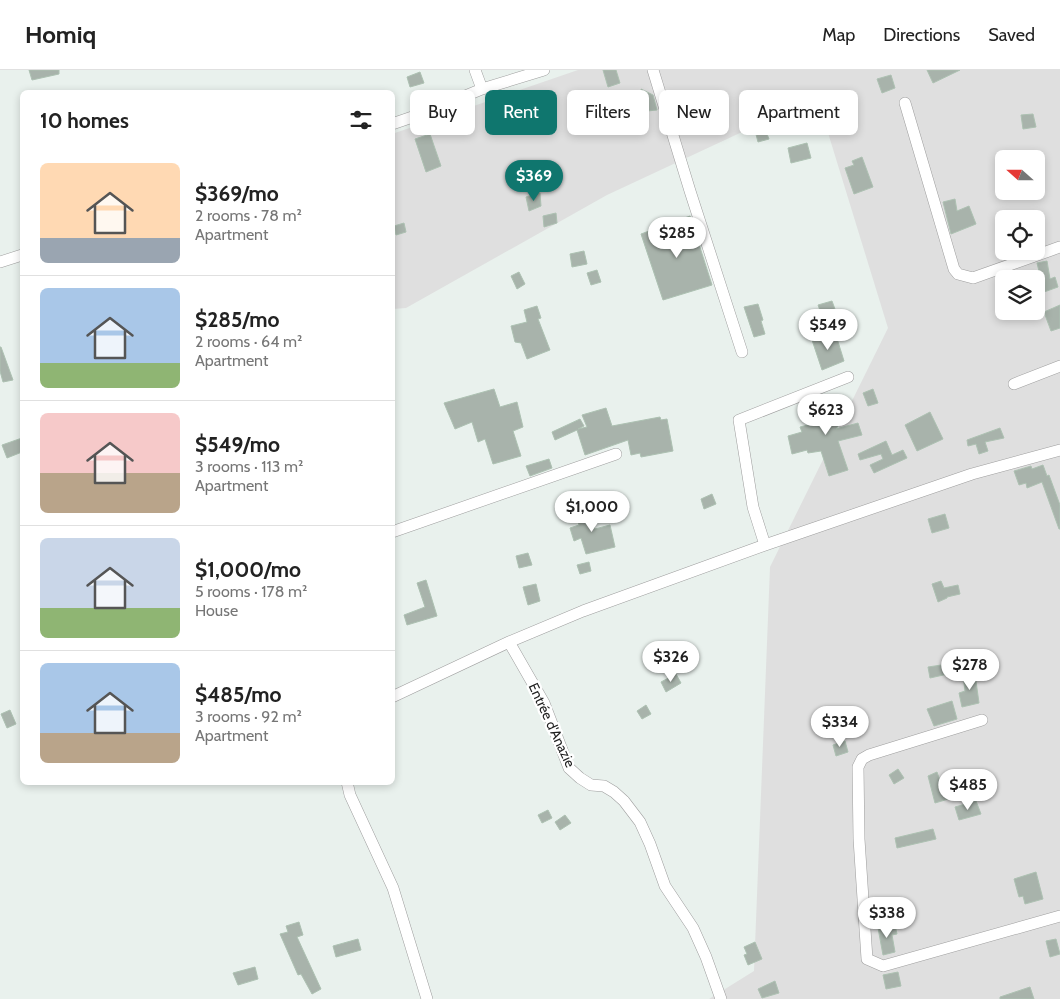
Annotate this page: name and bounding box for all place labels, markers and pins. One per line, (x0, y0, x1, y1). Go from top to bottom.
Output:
pin: $369 (504, 160, 564, 202)
pin: $285 (647, 216, 707, 259)
pin: $549 (798, 308, 858, 351)
pin: $623 (796, 394, 856, 436)
pin: $1,000 (551, 490, 633, 533)
pin: $326 (641, 640, 701, 683)
pin: $278 (940, 648, 1000, 691)
pin: $334 (810, 706, 870, 748)
pin: $485 (938, 768, 998, 811)
pin: $338 (857, 896, 917, 939)

